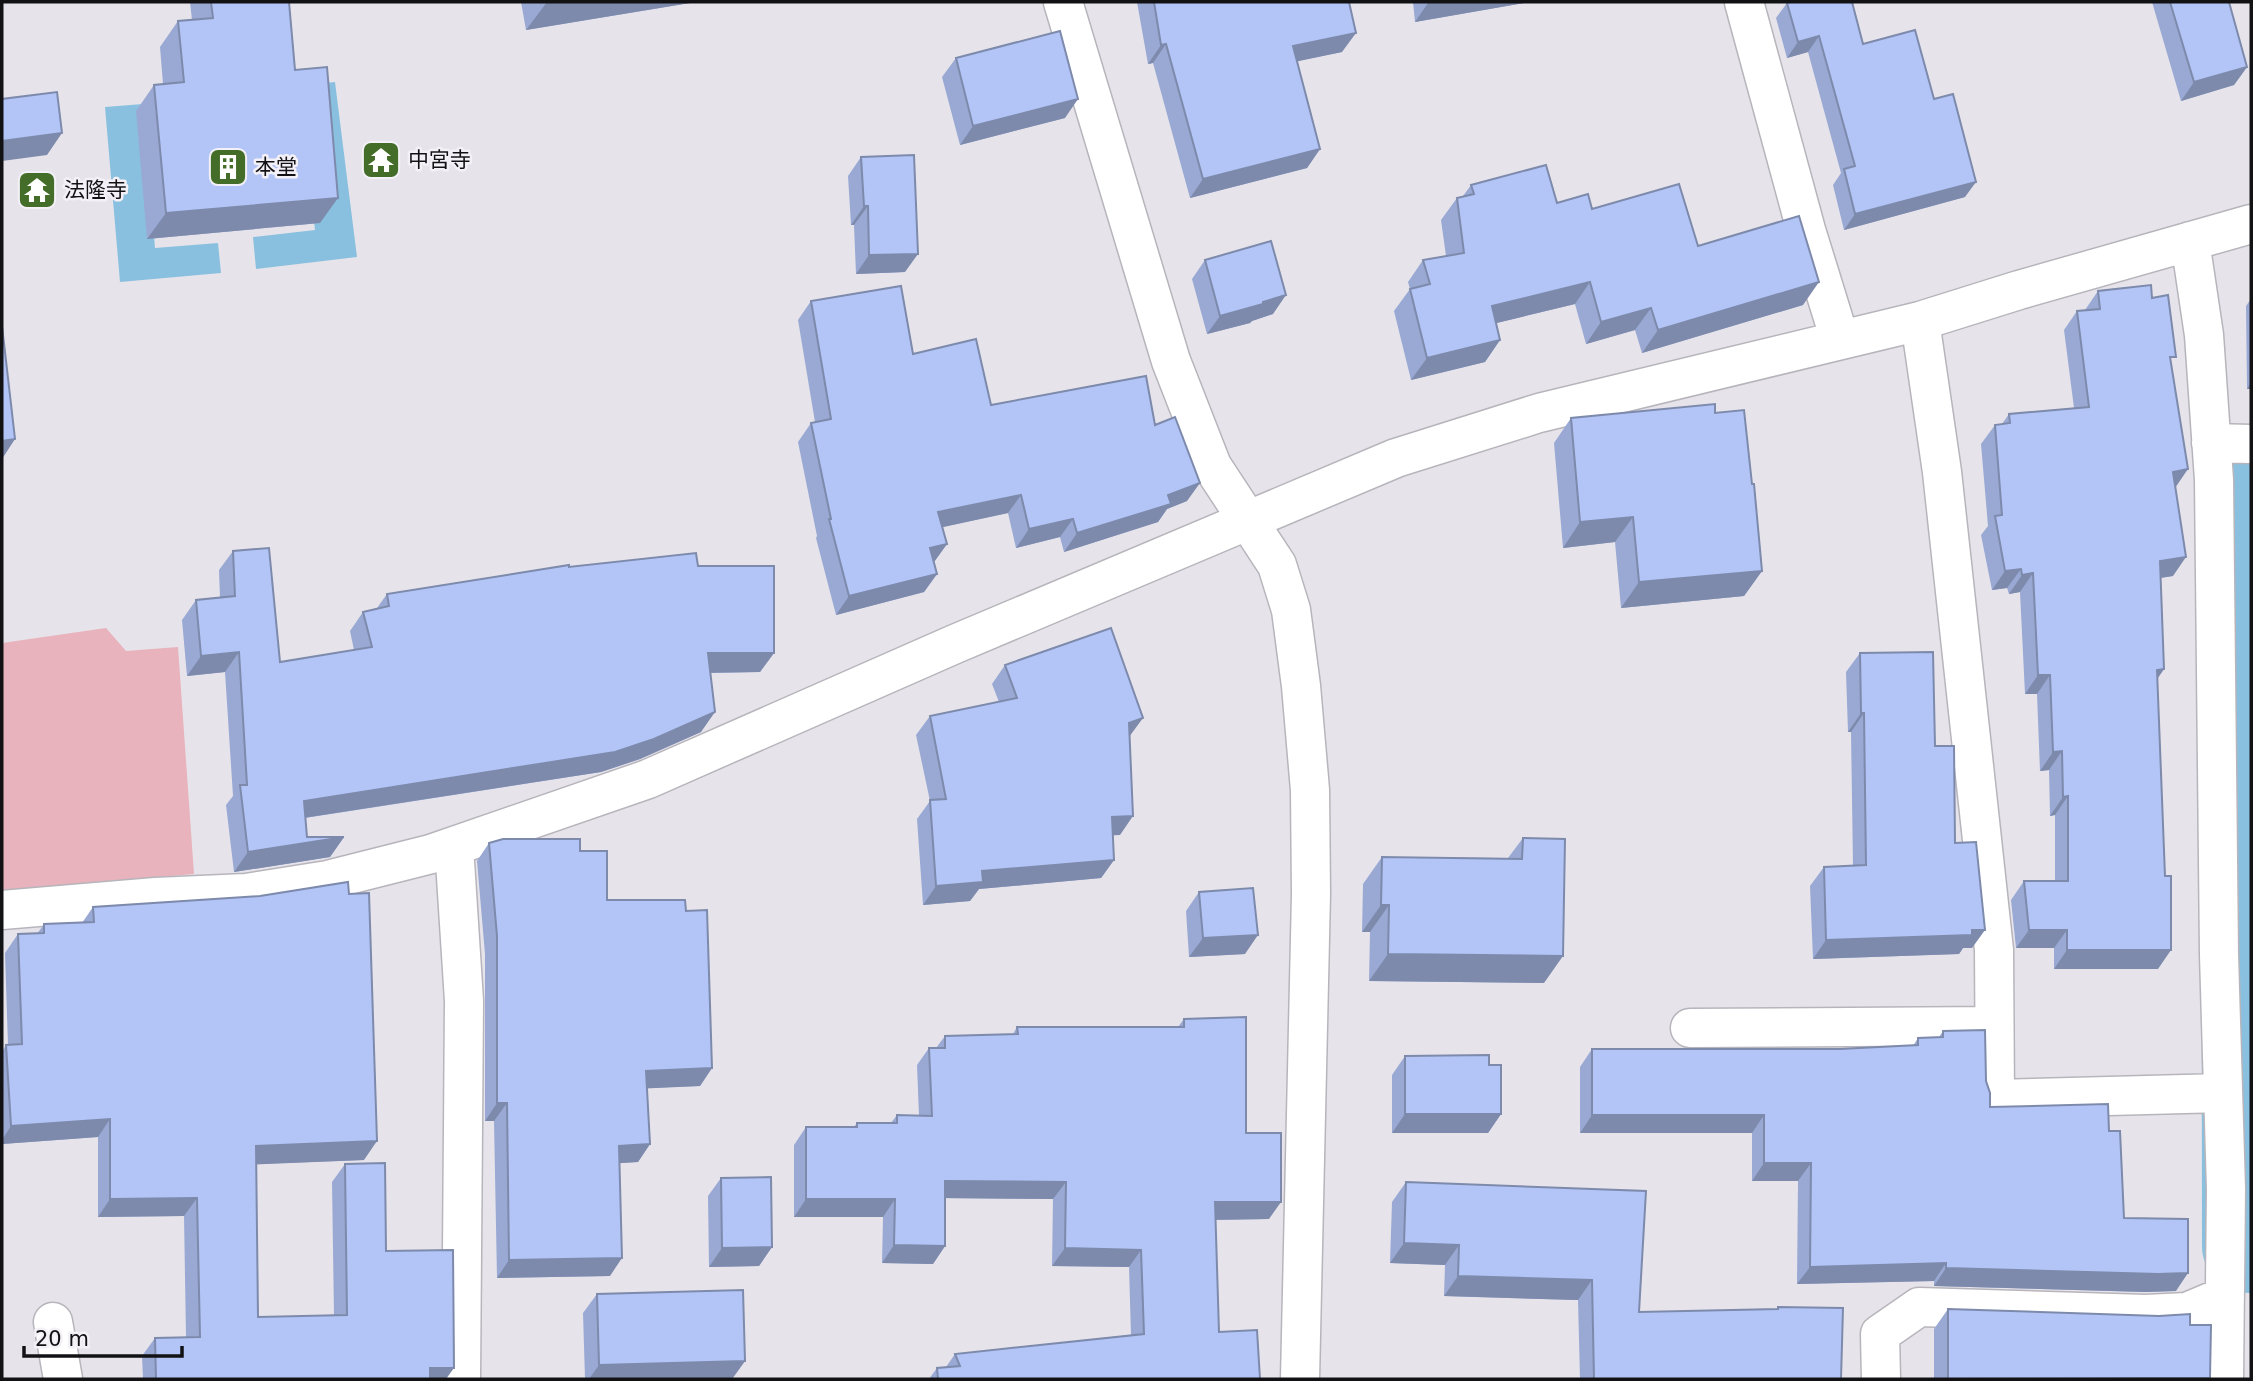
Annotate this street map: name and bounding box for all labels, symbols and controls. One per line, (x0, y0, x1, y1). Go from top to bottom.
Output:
temple icon: 中宮寺 (360, 139, 402, 181)
building icon: 本堂 (207, 146, 249, 188)
place label: 中宮寺 (408, 148, 471, 172)
place label: 本堂 (255, 155, 297, 179)
temple icon: 法隆寺 (16, 169, 58, 211)
place label: 法隆寺 (64, 178, 127, 202)
scale bar (24, 1314, 182, 1358)
text: 20 m (35, 1327, 89, 1351)

